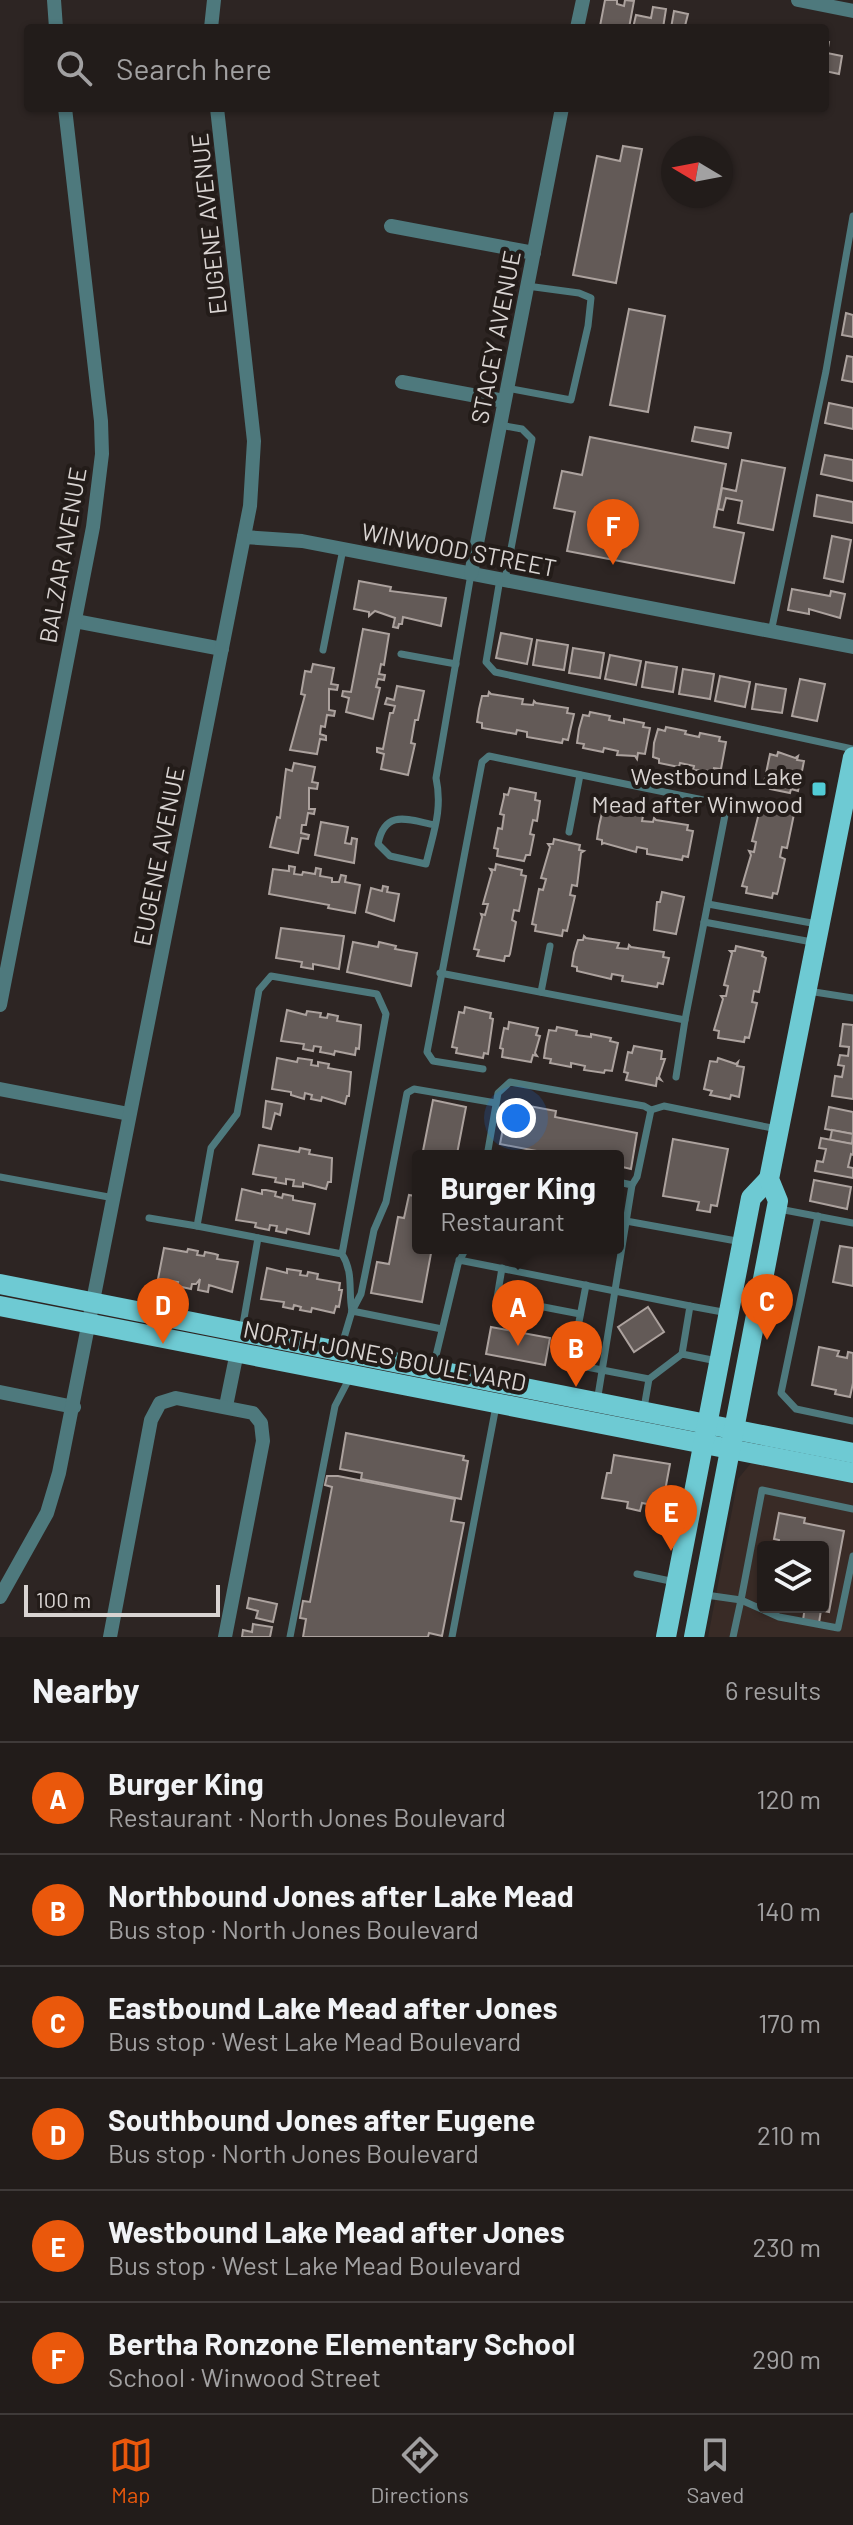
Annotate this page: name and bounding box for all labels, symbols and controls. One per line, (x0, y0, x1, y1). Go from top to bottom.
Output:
search box (24, 24, 829, 112)
icon: search (52, 46, 96, 90)
text: Search here (116, 50, 272, 86)
street label: EUGENE AVENUE (184, 132, 232, 316)
north arrow (661, 136, 733, 208)
street label: STACEY AVENUE (464, 248, 526, 426)
street label: BALZAR AVENUE (32, 465, 92, 645)
pin: F (587, 499, 639, 565)
street label: WINWOOD STREET (359, 516, 559, 582)
place label: Westbound Lake Mead after Winwood (592, 761, 803, 818)
street label: EUGENE AVENUE (126, 764, 190, 948)
marker: Westbound Lake Mead after Winwood (810, 780, 828, 798)
your location (496, 1098, 536, 1138)
popup (412, 1150, 624, 1254)
text: Burger King (440, 1169, 596, 1205)
text: Restaurant (440, 1205, 565, 1236)
pin: C (741, 1274, 793, 1340)
pin: D (137, 1278, 189, 1344)
pin: A (492, 1280, 544, 1346)
street label: NORTH JONES BOULEVARD (241, 1313, 529, 1397)
pin: B (550, 1321, 602, 1387)
pin: E (645, 1485, 697, 1551)
map controls (757, 1541, 829, 1613)
button: layers (757, 1541, 829, 1613)
scale bar (24, 1581, 220, 1617)
text: 100 m (36, 1586, 91, 1612)
text: Nearby (32, 1669, 140, 1710)
text: 6 results (725, 1674, 821, 1705)
text: Burger King (108, 1765, 264, 1801)
text: A (49, 1783, 67, 1814)
text: 120 m (757, 1783, 821, 1814)
text: Restaurant · North Jones Boulevard (108, 1801, 506, 1832)
text: Northbound Jones after Lake Mead (108, 1877, 574, 1913)
text: B (50, 1895, 66, 1926)
text: 140 m (756, 1895, 821, 1926)
text: Bus stop · North Jones Boulevard (108, 1913, 479, 1944)
text: Eastbound Lake Mead after Jones (108, 1989, 557, 2025)
text: C (50, 2007, 66, 2038)
text: 170 m (758, 2007, 821, 2038)
text: Bus stop · West Lake Mead Boulevard (108, 2025, 521, 2056)
text: Southbound Jones after Eugene (108, 2101, 536, 2137)
text: D (50, 2119, 66, 2150)
text: 210 m (757, 2119, 821, 2150)
text: Bus stop · North Jones Boulevard (108, 2137, 479, 2168)
text: Westbound Lake Mead after Jones (108, 2213, 565, 2249)
text: E (50, 2231, 66, 2262)
text: 230 m (752, 2231, 821, 2262)
text: Bus stop · West Lake Mead Boulevard (108, 2249, 521, 2280)
text: Bertha Ronzone Elementary School (108, 2325, 575, 2361)
text: F (51, 2343, 65, 2374)
text: 290 m (752, 2343, 821, 2374)
text: School · Winwood Street (108, 2361, 381, 2392)
tab: Map (109, 2433, 153, 2507)
tab: Directions (370, 2433, 469, 2507)
tab: Saved (686, 2433, 744, 2507)

